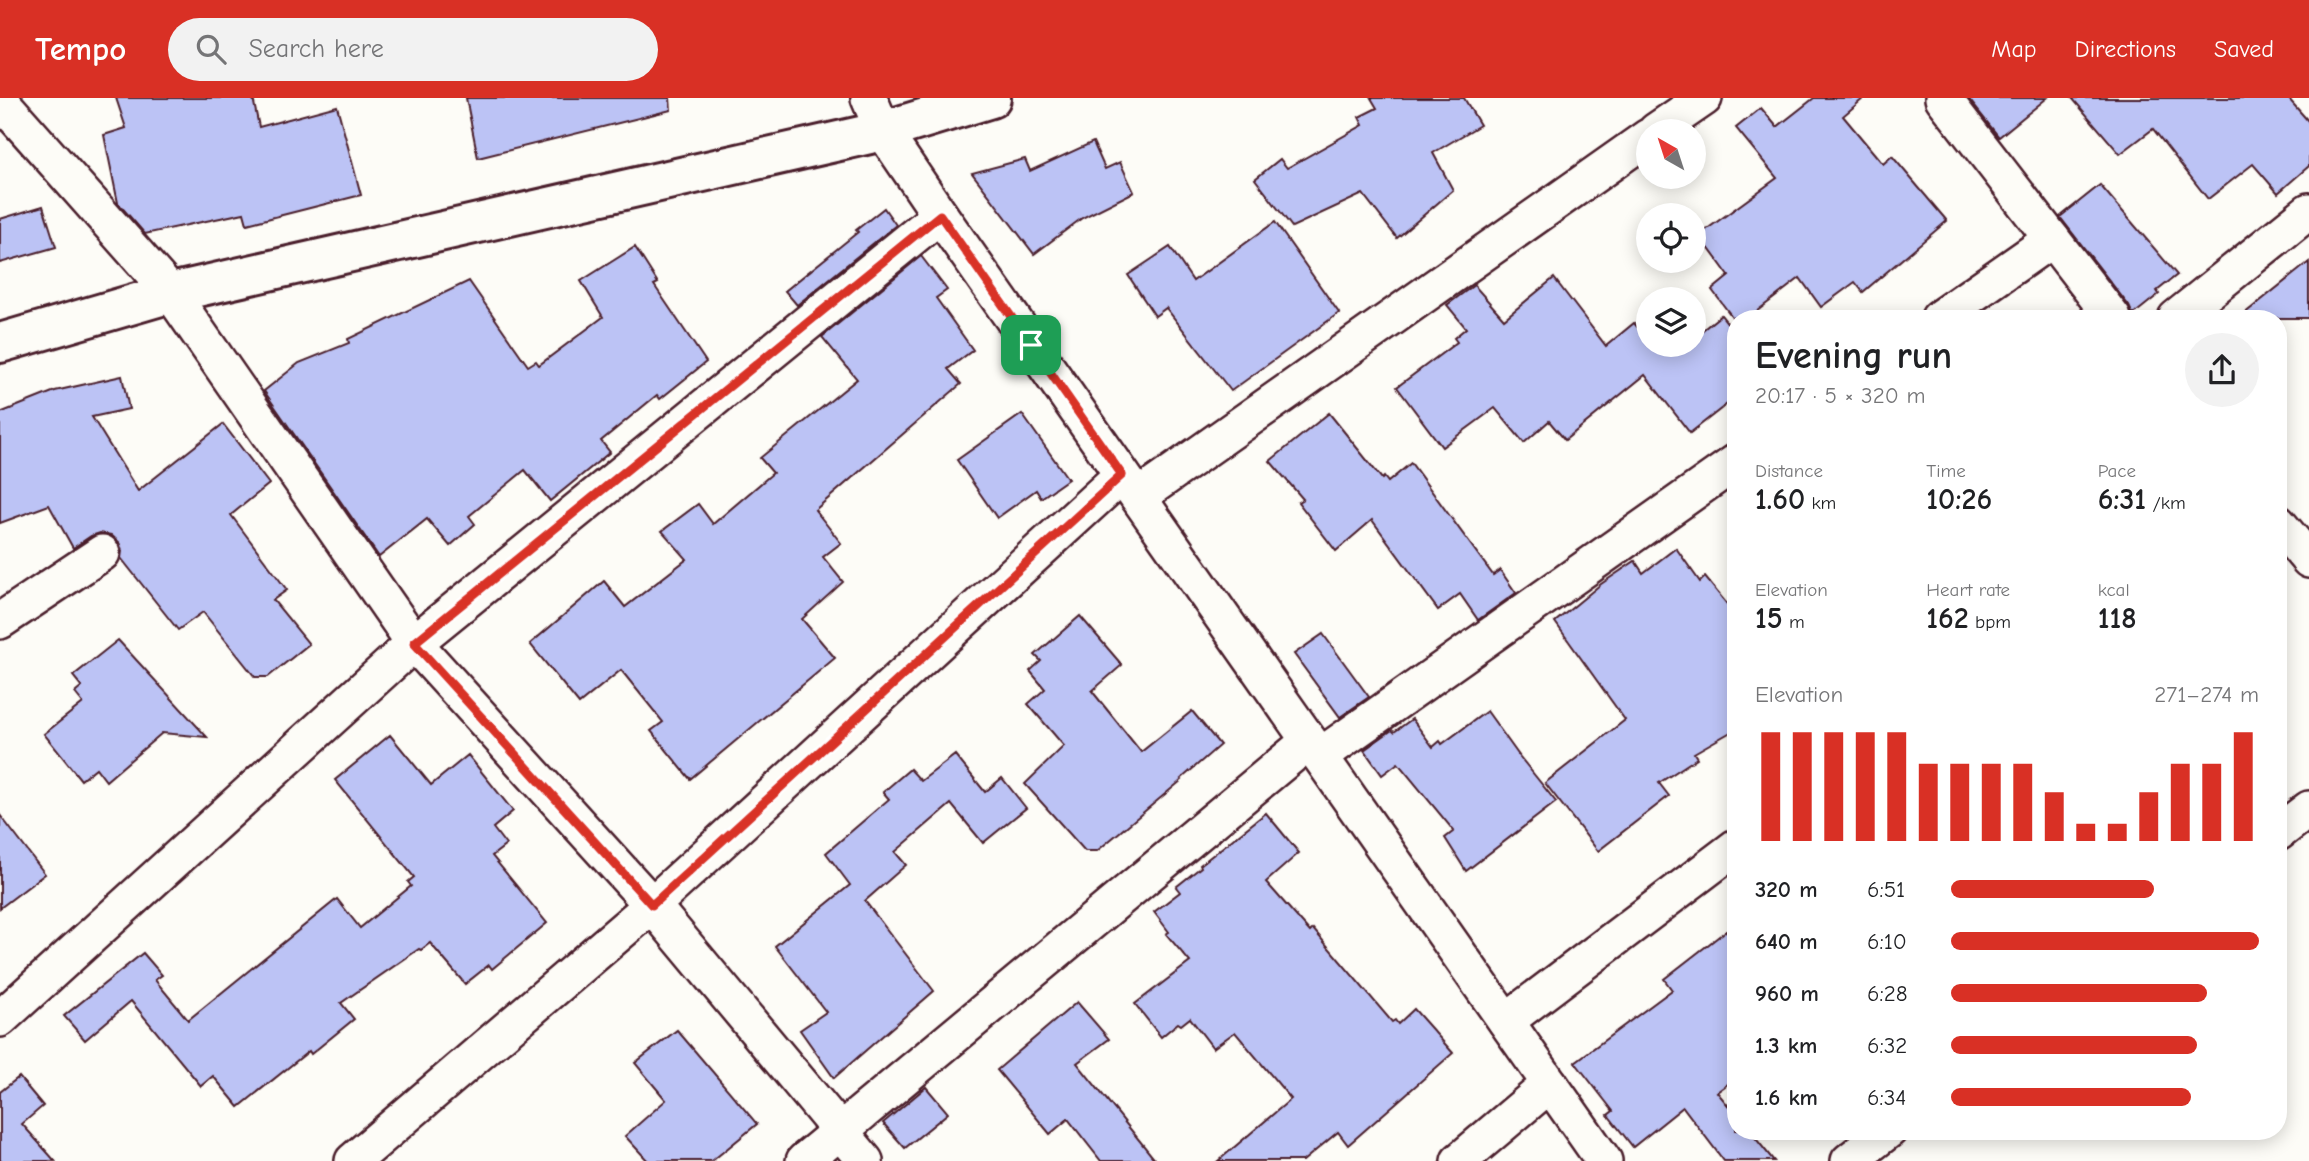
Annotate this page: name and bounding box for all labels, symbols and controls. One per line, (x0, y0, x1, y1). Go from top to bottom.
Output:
search box (168, 18, 658, 81)
text: Tempo (35, 30, 126, 68)
icon: search (192, 30, 230, 68)
text: Search here (248, 34, 384, 64)
text: Map (1991, 35, 2037, 63)
text: Directions (2075, 35, 2176, 63)
text: Saved (2214, 35, 2274, 63)
north arrow (1636, 119, 1706, 189)
map controls (1636, 119, 1706, 357)
button: locate (1636, 203, 1706, 273)
button: layers (1636, 287, 1706, 357)
pin (1001, 315, 1061, 375)
icon: arrive (1012, 326, 1050, 364)
button: share (2185, 333, 2259, 407)
text: Evening run (1755, 334, 1952, 378)
text: 20:17 · 5 × 320 m (1755, 382, 1925, 409)
text: Distance (1755, 460, 1823, 482)
text: Time (1926, 460, 1966, 482)
text: Pace (2098, 460, 2136, 482)
text: 1.60 (1755, 482, 1805, 517)
text: 10:26 (1926, 482, 1992, 517)
text: 6:31 (2098, 482, 2146, 517)
text: km (1805, 492, 1836, 514)
text: /km (2146, 492, 2186, 514)
text: Elevation (1755, 579, 1828, 601)
text: Heart rate (1926, 579, 2010, 601)
text: kcal (2098, 579, 2130, 601)
text: 15 (1755, 601, 1783, 636)
text: 162 (1926, 601, 1969, 636)
text: 118 (2098, 601, 2137, 636)
text: m (1783, 611, 1805, 633)
text: bpm (1969, 611, 2011, 633)
text: Elevation (1755, 681, 1843, 708)
text: 271–274 m (2154, 681, 2259, 708)
text: 320 m (1755, 876, 1817, 903)
text: 6:51 (1867, 876, 1905, 903)
text: 640 m (1755, 928, 1817, 955)
text: 6:10 (1867, 928, 1907, 955)
text: 960 m (1755, 980, 1819, 1007)
text: 6:28 (1867, 980, 1908, 1007)
text: 1.3 km (1755, 1032, 1817, 1059)
text: 6:32 (1867, 1032, 1907, 1059)
text: 1.6 km (1755, 1084, 1818, 1111)
text: 6:34 (1867, 1084, 1906, 1111)

